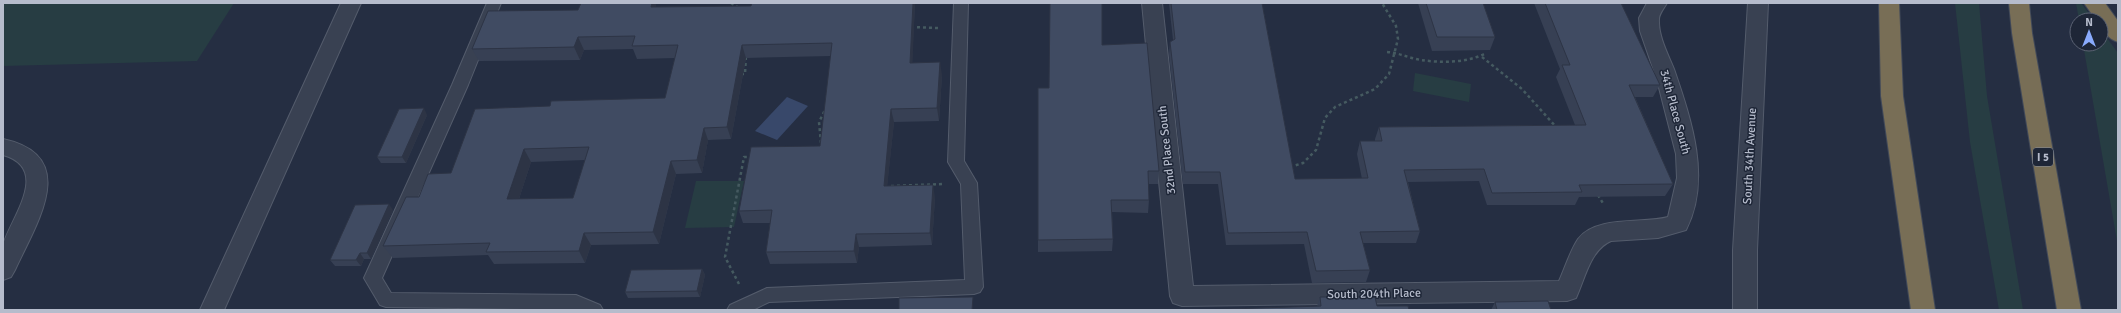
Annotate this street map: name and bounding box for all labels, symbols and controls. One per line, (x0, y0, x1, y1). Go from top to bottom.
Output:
north arrow (2069, 12, 2109, 52)
text: N (2085, 16, 2093, 29)
street label: 34th Place South (1656, 68, 1694, 156)
street label: 32nd Place South (1155, 105, 1179, 195)
street label: South 34th Avenue (1740, 107, 1760, 205)
road number: I 5 (2033, 148, 2053, 166)
street label: South 204th Place (1327, 286, 1421, 302)

